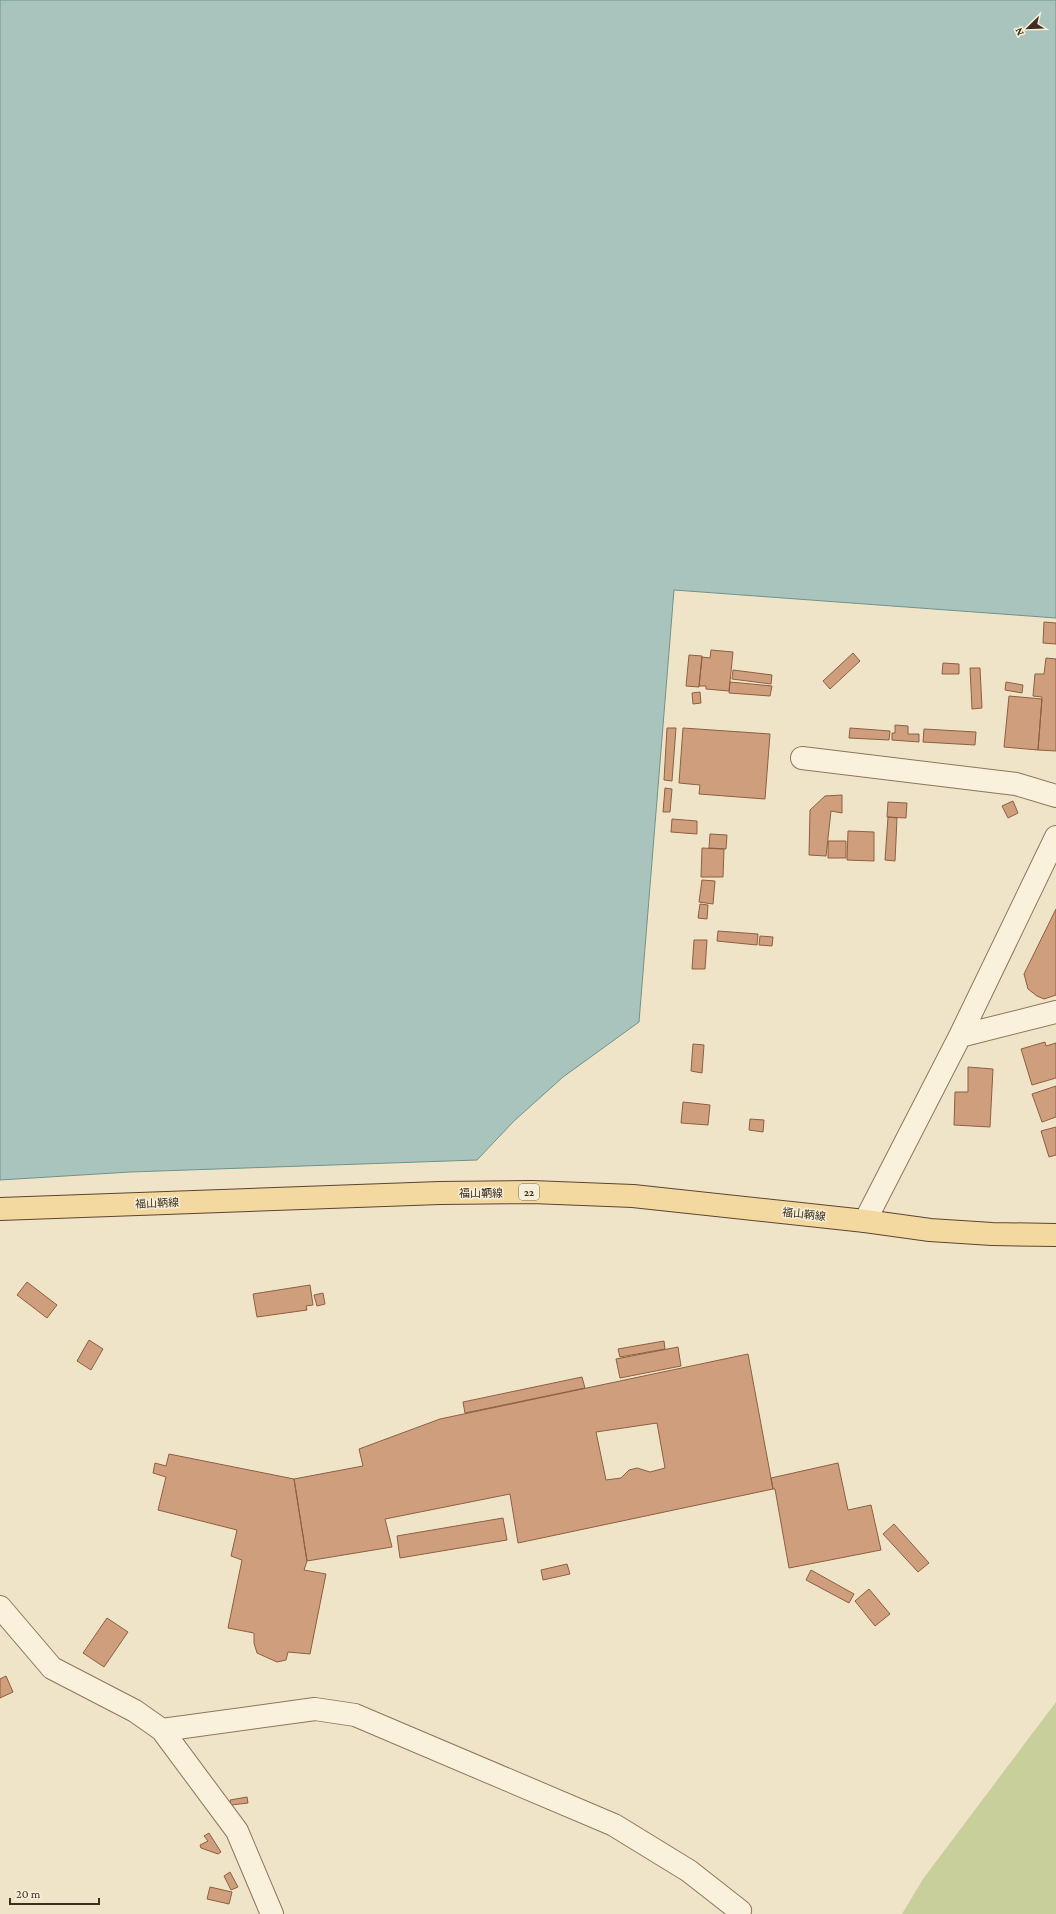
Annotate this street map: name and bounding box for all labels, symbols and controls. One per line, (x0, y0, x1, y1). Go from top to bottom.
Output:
north arrow (1008, 8, 1048, 48)
text: N (1012, 26, 1026, 38)
road number: 22 (519, 1184, 539, 1200)
street label: 福山鞆線 (459, 1187, 503, 1199)
street label: 福山鞆線 (135, 1196, 179, 1210)
street label: 福山鞆線 (781, 1206, 827, 1222)
scale bar (10, 1880, 99, 1906)
text: 20 m (16, 1887, 41, 1901)

